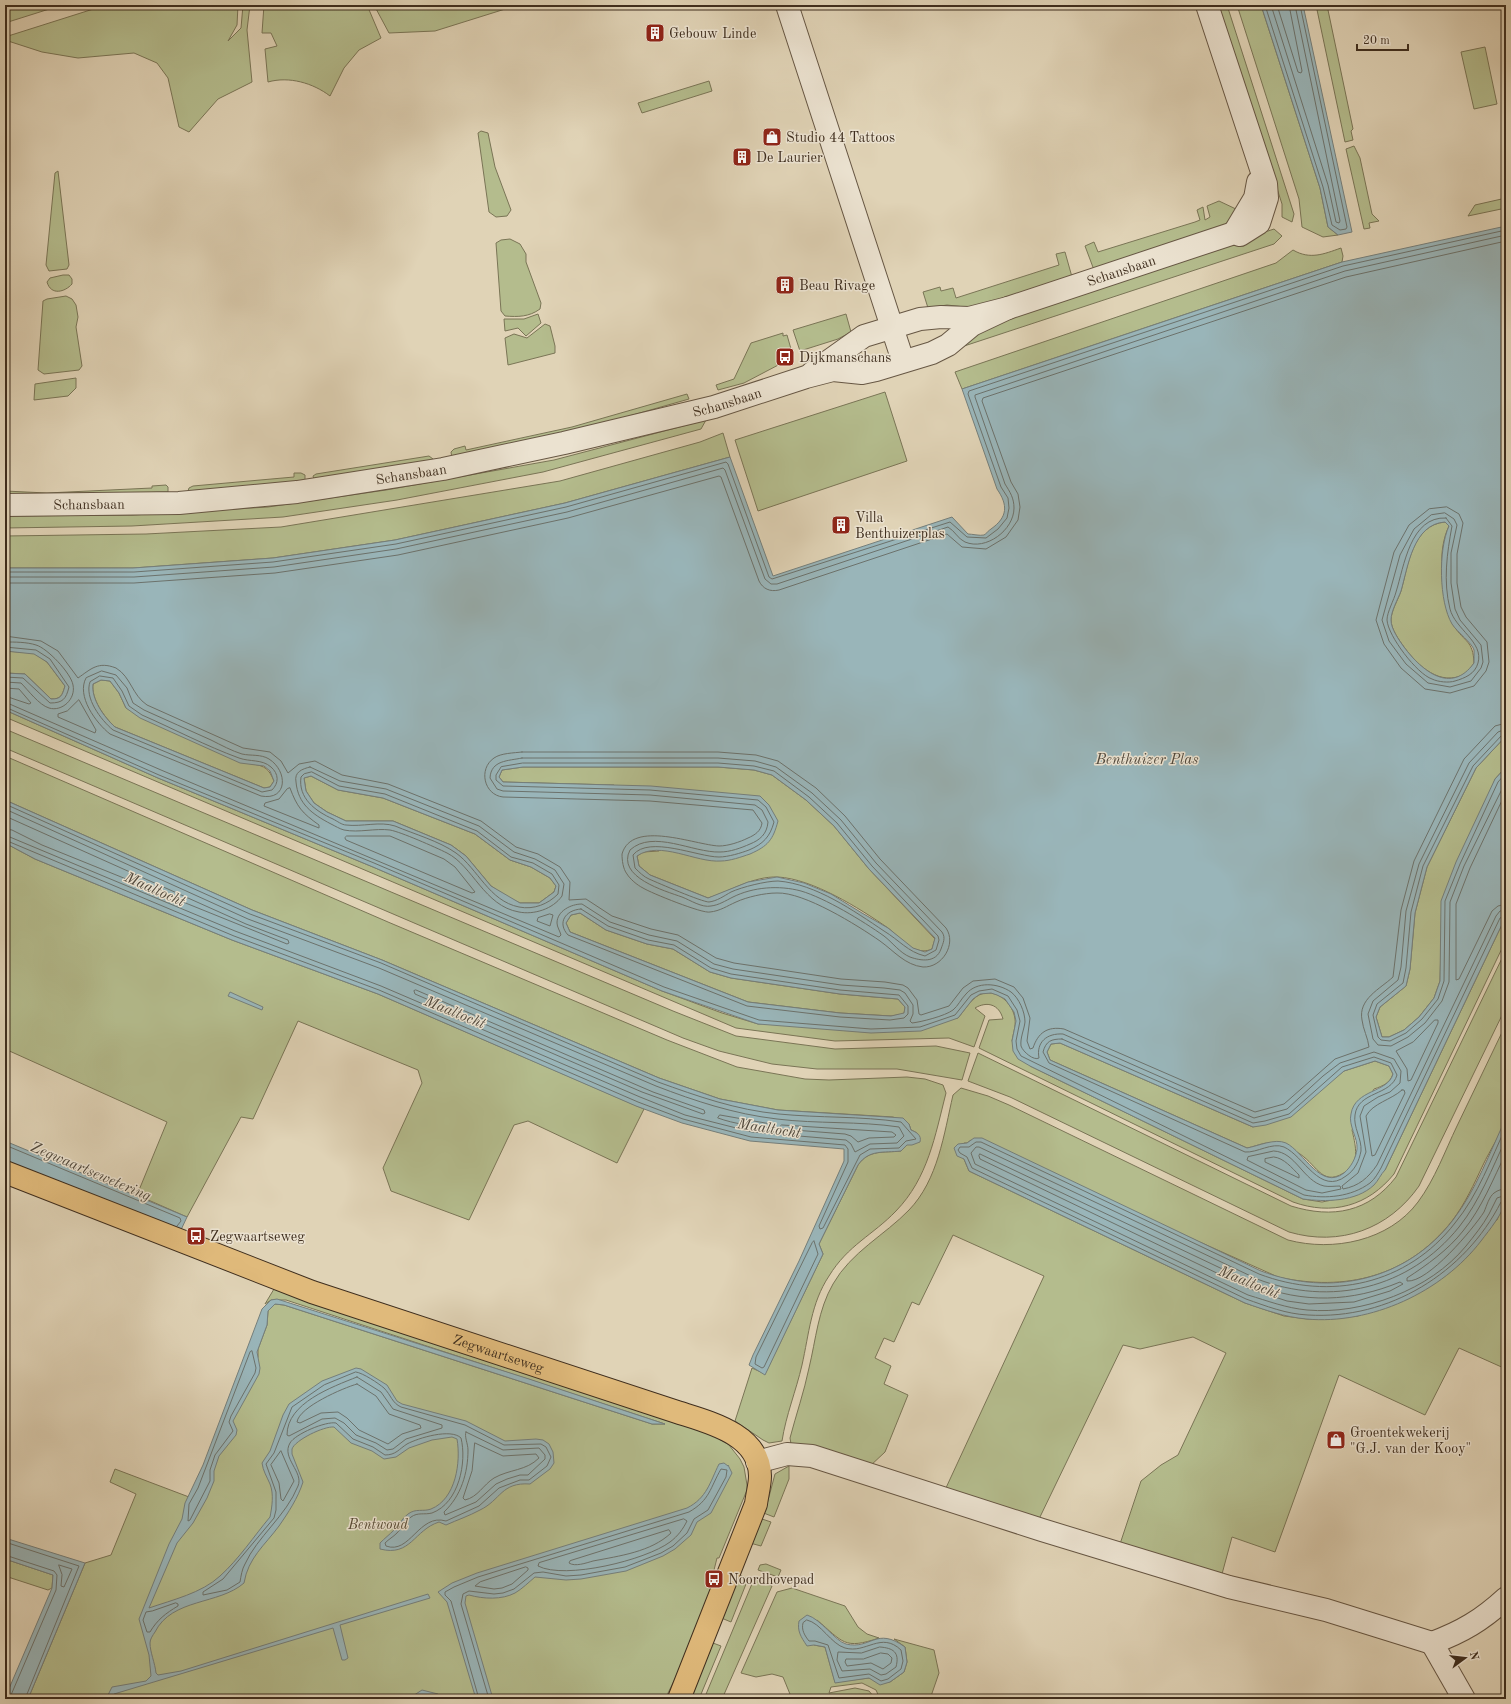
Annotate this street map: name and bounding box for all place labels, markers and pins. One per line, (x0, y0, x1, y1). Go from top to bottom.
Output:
building icon: Gebouw Linde (644, 22, 666, 44)
place label: Gebouw Linde (669, 27, 756, 41)
shop icon: Studio 44 Tattoos (761, 126, 783, 148)
place label: Studio 44 Tattoos (786, 131, 895, 145)
building icon: De Laurier (731, 146, 753, 168)
place label: De Laurier (756, 151, 823, 165)
building icon: Beau Rivage (774, 274, 796, 296)
place label: Beau Rivage (799, 279, 875, 293)
bus stop icon: Dijkmanschans (774, 346, 796, 368)
place label: Dijkmanschans (799, 351, 891, 365)
place label: Villa Benthuizerplas (855, 511, 945, 541)
building icon: Villa Benthuizerplas (830, 514, 852, 536)
bus stop icon: Zegwaartseweg (185, 1225, 207, 1247)
place label: Zegwaartseweg (210, 1230, 305, 1244)
place label: Groentekwekerij "G.J. van der Kooy" (1350, 1426, 1471, 1456)
shop icon: Groentekwekerij "G.J. van der Kooy" (1325, 1429, 1347, 1451)
bus stop icon: Noordhovepad (703, 1568, 725, 1590)
place label: Noordhovepad (728, 1573, 814, 1587)

